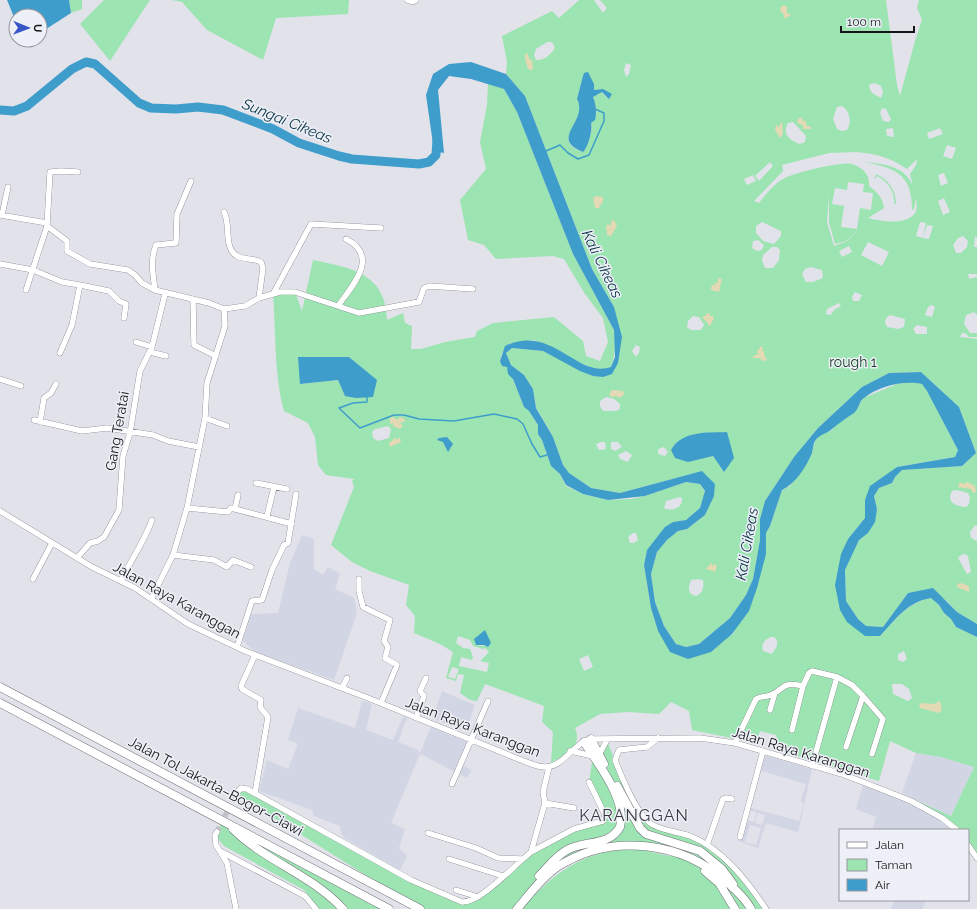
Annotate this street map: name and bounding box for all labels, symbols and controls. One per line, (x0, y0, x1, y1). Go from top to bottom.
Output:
north arrow (8, 8, 48, 48)
scale bar (841, 8, 914, 34)
text: 100 m (847, 15, 881, 29)
text: U (31, 24, 44, 32)
water label: Sungai Cikeas (238, 94, 335, 147)
water label: Kali Cikeas (578, 227, 626, 301)
park label: rough 1 (829, 354, 877, 370)
street label: Gang Teratai (102, 390, 132, 472)
water label: Kali Cikeas (732, 506, 762, 582)
street label: Jalan Raya Karanggan (111, 558, 243, 642)
street label: Jalan Raya Karanggan (403, 694, 543, 760)
street label: Jalan Raya Karanggan (730, 723, 872, 781)
street label: Jalan Tol Jakarta–Bogor–Ciawi (126, 733, 306, 839)
district label: KARANGGAN (579, 806, 689, 825)
legend (839, 829, 969, 901)
text: Jalan (875, 838, 904, 852)
text: Taman (875, 858, 912, 872)
text: Air (875, 878, 891, 892)

